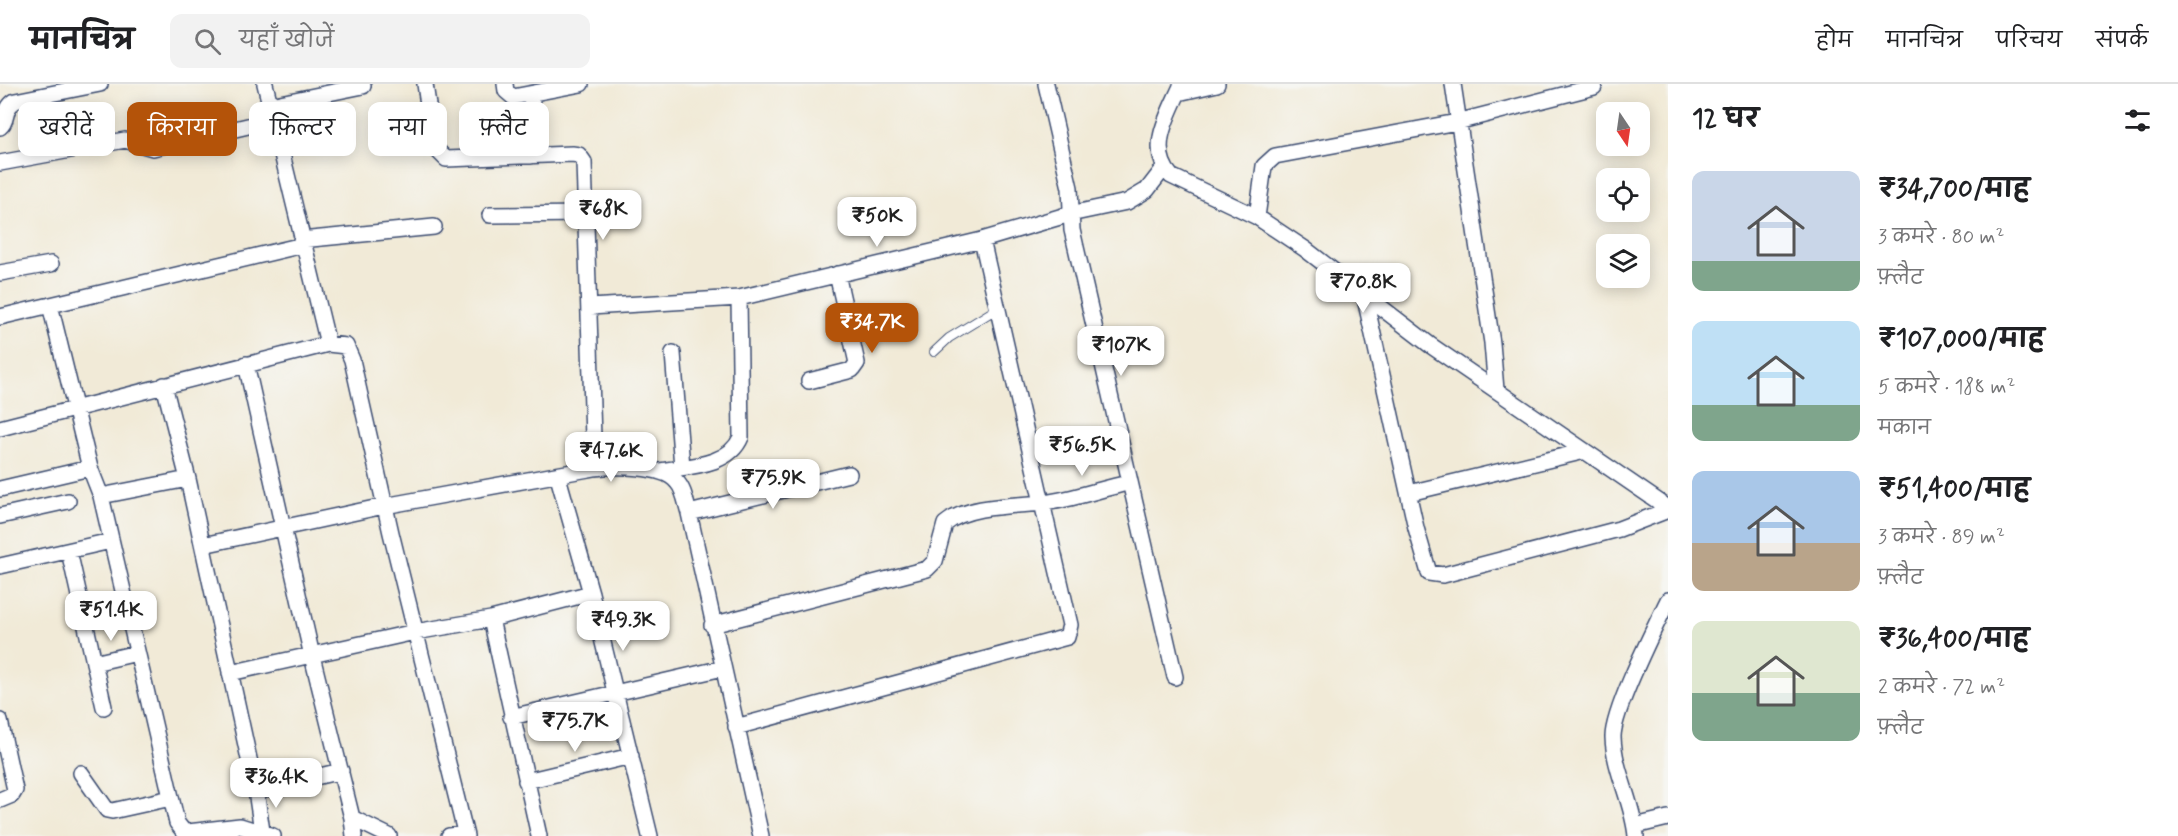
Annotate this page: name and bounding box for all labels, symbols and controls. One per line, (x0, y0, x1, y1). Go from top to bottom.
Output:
search box (170, 14, 590, 68)
text: मानचित्र (30, 23, 134, 60)
icon: search (191, 25, 224, 58)
text: यहाँ खोजें (239, 27, 334, 55)
text: होम (1816, 27, 1853, 55)
text: मानचित्र (1886, 27, 1963, 55)
text: परिचय (1996, 27, 2062, 55)
text: संपर्क (2095, 27, 2148, 55)
chip: खरीदें (18, 102, 115, 156)
chip: किराया (127, 102, 237, 156)
chip: फ़िल्टर (249, 102, 356, 156)
chip: नया (368, 102, 447, 156)
chip: फ़्लैट (459, 102, 549, 156)
north arrow (1596, 102, 1650, 156)
map controls (1596, 102, 1650, 288)
text: 12 घर (1692, 103, 1759, 137)
icon: filters (2121, 104, 2154, 137)
button: locate (1596, 168, 1650, 222)
text: ₹34,700/माह (1878, 173, 2030, 207)
pin: ₹68K (567, 190, 639, 241)
icon: home (1740, 195, 1812, 267)
text: ₹68K (578, 196, 628, 223)
pin: ₹50K (841, 197, 913, 248)
text: ₹50K (851, 203, 903, 230)
text: 3 कमरे · 80 m² (1878, 224, 2004, 251)
button: layers (1596, 234, 1650, 288)
pin: ₹70.8K (1314, 263, 1412, 314)
text: फ़्लैट (1878, 265, 1924, 292)
text: ₹70.8K (1330, 269, 1396, 296)
pin: ₹34.7K (823, 303, 921, 354)
text: ₹34.7K (839, 309, 905, 336)
text: ₹107,000/माह (1878, 323, 2045, 357)
pin: ₹107K (1079, 326, 1163, 377)
text: ₹107K (1091, 332, 1151, 359)
icon: home (1740, 345, 1812, 417)
text: 5 कमरे · 188 m² (1878, 374, 2015, 401)
text: मकान (1878, 415, 1931, 442)
pin: ₹56.5K (1033, 426, 1131, 477)
pin: ₹47.6K (562, 432, 660, 483)
text: ₹56.5K (1048, 432, 1116, 459)
text: ₹47.6K (579, 438, 643, 465)
pin: ₹75.9K (724, 459, 822, 510)
text: ₹75.9K (741, 465, 805, 492)
text: ₹51,400/माह (1878, 473, 2030, 507)
icon: home (1740, 495, 1812, 567)
text: 3 कमरे · 89 m² (1878, 524, 2005, 551)
text: फ़्लैट (1878, 565, 1924, 592)
pin: ₹51.4K (62, 591, 160, 642)
text: ₹51.4K (79, 597, 143, 624)
pin: ₹49.3K (574, 601, 672, 652)
text: ₹49.3K (591, 607, 655, 634)
text: ₹36,400/माह (1878, 623, 2029, 657)
icon: home (1740, 645, 1812, 717)
text: 2 कमरे · 72 m² (1878, 674, 2005, 701)
pin: ₹75.7K (526, 702, 624, 753)
text: ₹75.7K (542, 708, 608, 735)
text: फ़्लैट (1878, 715, 1924, 742)
pin: ₹36.4K (227, 758, 325, 809)
text: ₹36.4K (244, 764, 308, 791)

